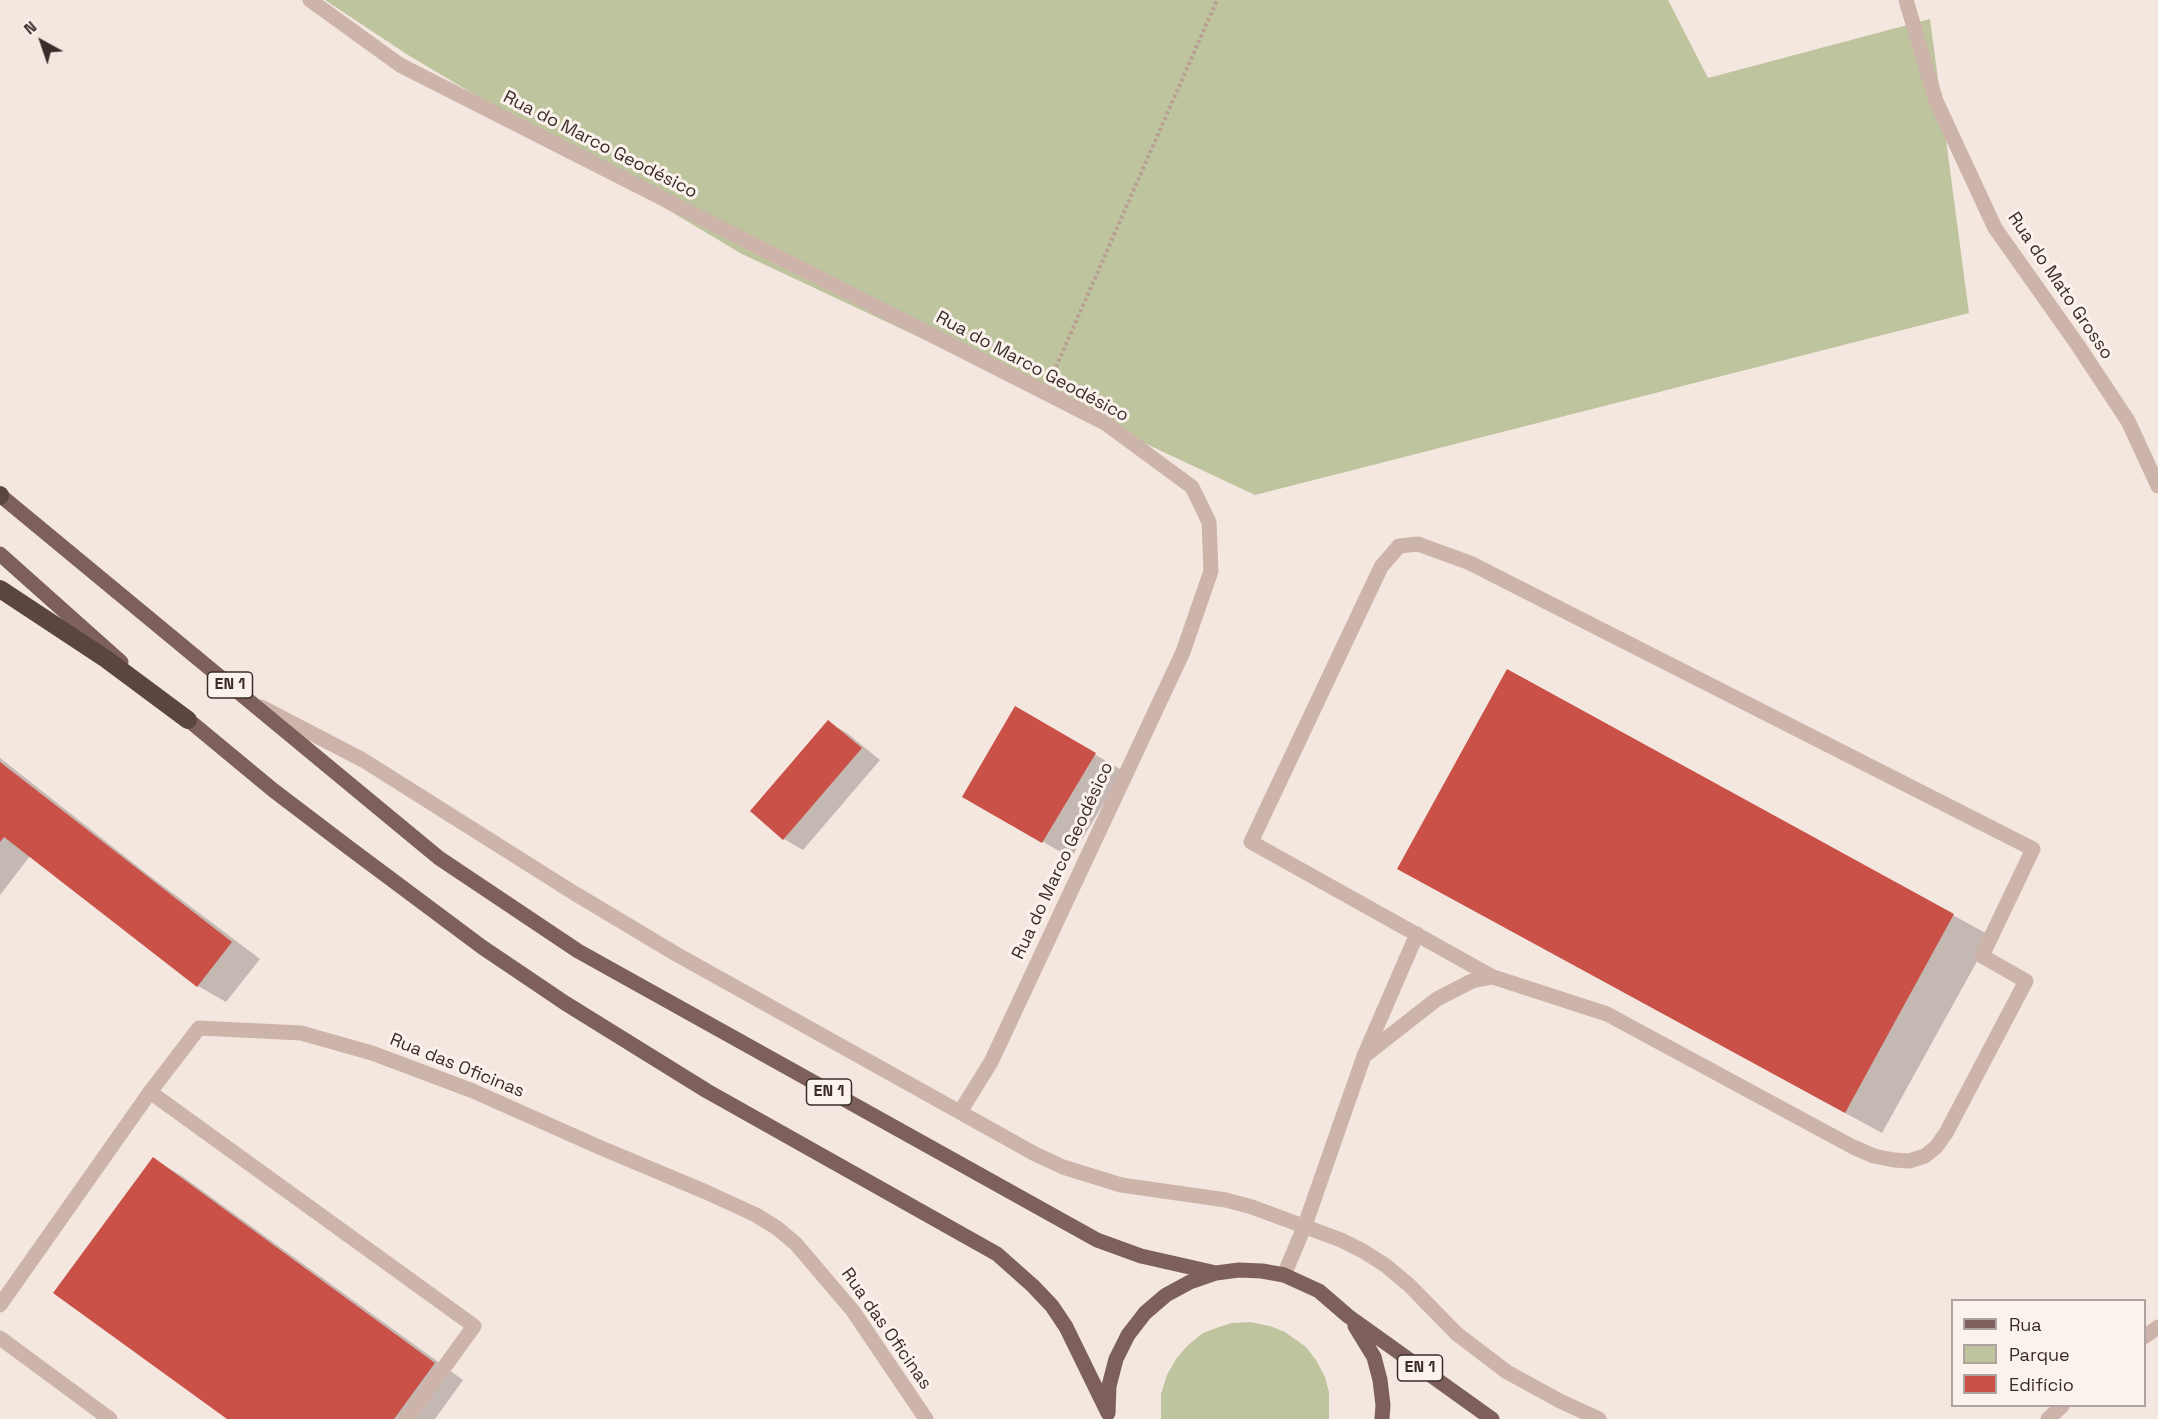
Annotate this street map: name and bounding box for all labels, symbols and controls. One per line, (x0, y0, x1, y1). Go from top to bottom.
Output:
north arrow (12, 12, 72, 72)
text: N (19, 16, 41, 39)
street label: Rua do Marco Geodésico (499, 87, 701, 203)
street label: Rua do Mato Grosso (2003, 208, 2117, 364)
street label: Rua do Marco Geodésico (932, 307, 1132, 427)
road number: EN 1 (208, 672, 252, 698)
street label: Rua do Marco Geodésico (1008, 759, 1118, 963)
street label: Rua das Oficinas (387, 1029, 527, 1103)
road number: EN 1 (806, 1079, 852, 1105)
street label: Rua das Oficinas (836, 1264, 936, 1394)
legend (1951, 1299, 2146, 1407)
text: Rua (2009, 1313, 2042, 1336)
text: Parque (2009, 1343, 2070, 1366)
road number: EN 1 (1398, 1355, 1442, 1381)
text: Edifício (2009, 1373, 2074, 1396)

